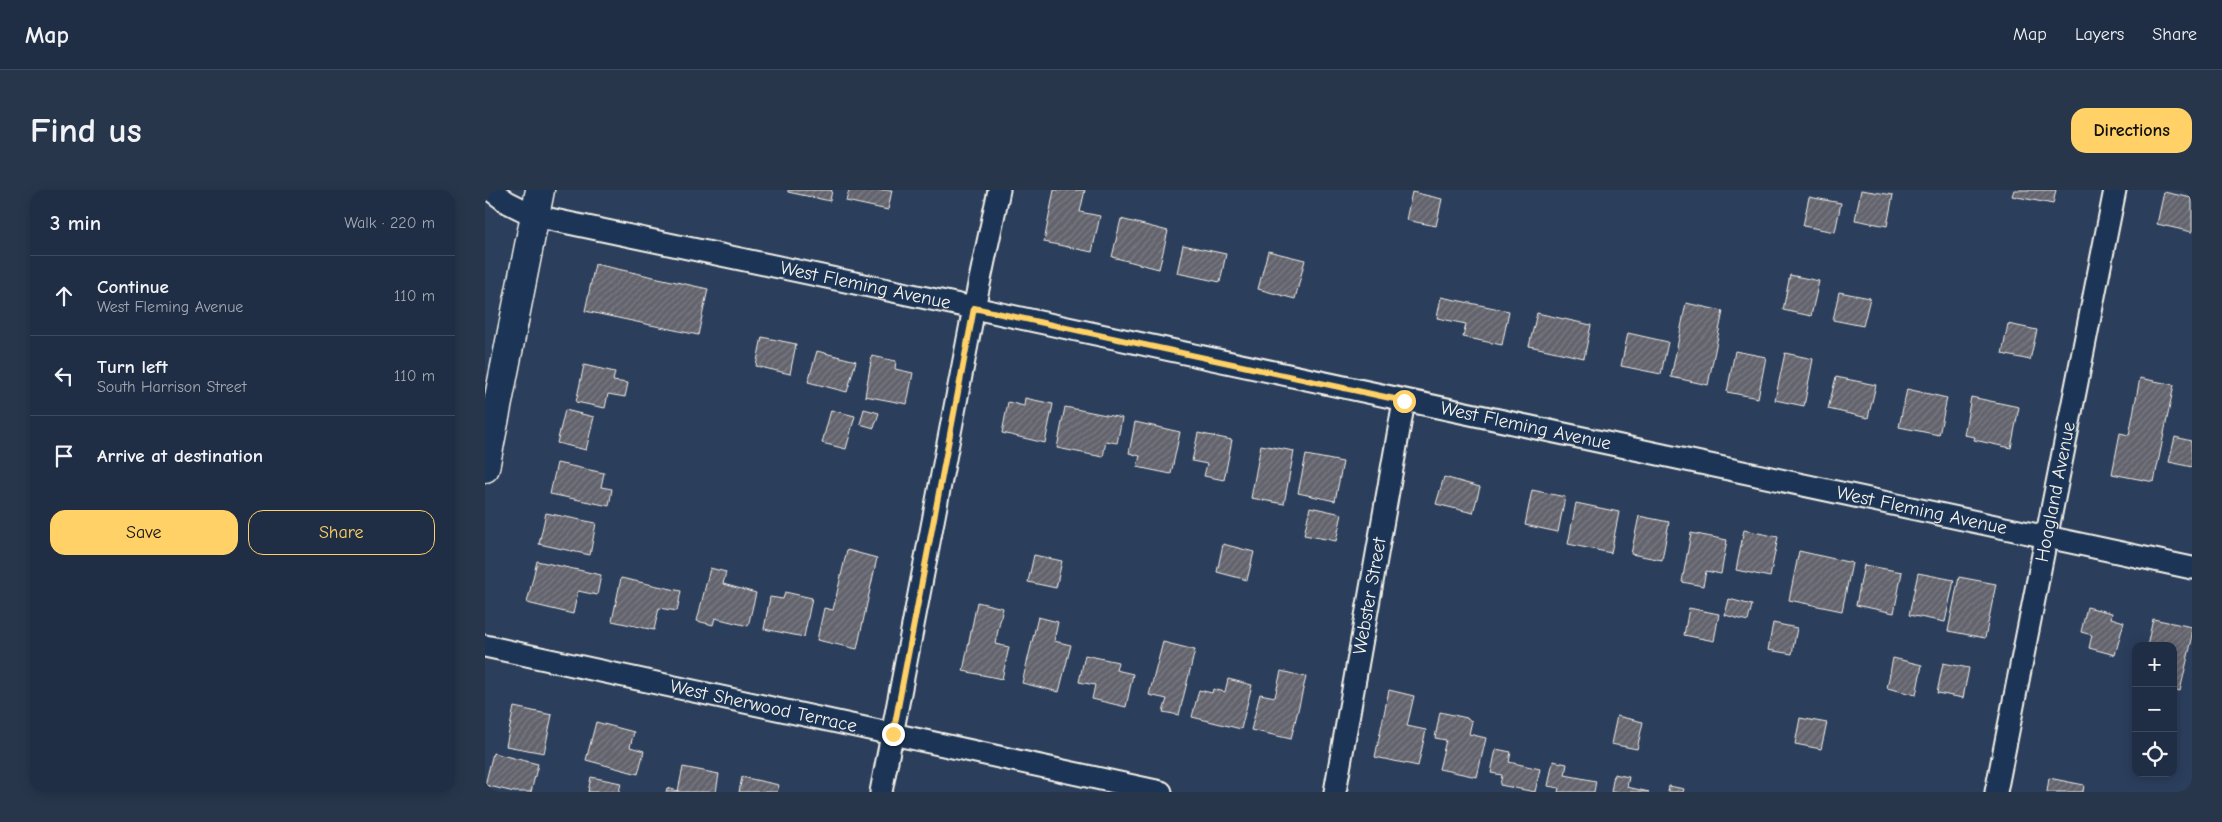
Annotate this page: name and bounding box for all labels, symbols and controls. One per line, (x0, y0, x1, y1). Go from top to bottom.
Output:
text: Map (25, 21, 69, 49)
text: Map (2013, 24, 2047, 45)
text: Layers (2075, 24, 2124, 45)
text: Share (2152, 24, 2197, 45)
button: Directions (2071, 108, 2192, 153)
text: Find us (30, 110, 142, 151)
text: 3 min (50, 211, 101, 235)
text: Walk · 220 m (344, 214, 435, 232)
street label: West Fleming Avenue (778, 257, 953, 314)
text: Continue (97, 276, 169, 298)
icon: ahead (50, 282, 78, 310)
text: 110 m (394, 287, 435, 305)
text: West Fleming Avenue (97, 298, 243, 316)
text: Turn left (97, 356, 168, 378)
icon: left (50, 362, 78, 390)
text: 110 m (394, 367, 435, 385)
text: South Harrison Street (97, 378, 246, 396)
route start (1393, 390, 1416, 413)
street label: West Fleming Avenue (1438, 397, 1613, 455)
street label: Hoagland Avenue (2031, 420, 2080, 564)
icon: arrive (50, 442, 78, 470)
text: Arrive at destination (97, 445, 263, 467)
street label: West Fleming Avenue (1834, 481, 2009, 539)
button: Save (50, 510, 238, 555)
button: Share (248, 510, 435, 555)
street label: Webster Street (1348, 535, 1391, 656)
map controls (2132, 642, 2177, 777)
button: + (2132, 642, 2177, 687)
street label: West Sherwood Terrace (668, 675, 859, 737)
button: − (2132, 687, 2177, 732)
route end (882, 723, 905, 746)
button: locate (2132, 732, 2177, 777)

